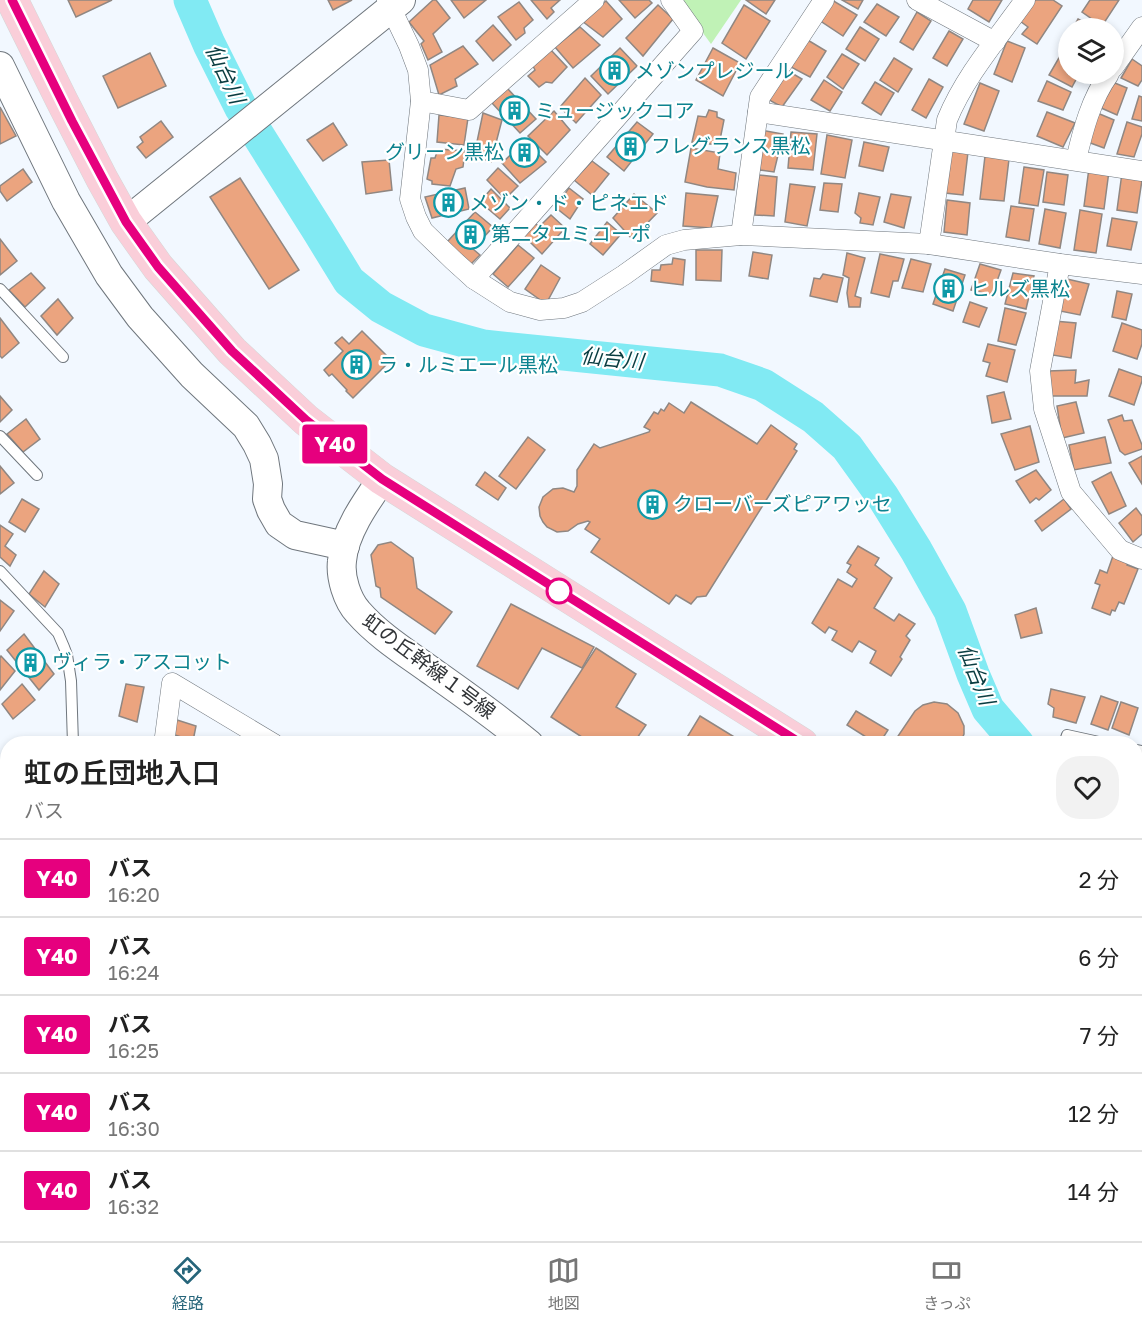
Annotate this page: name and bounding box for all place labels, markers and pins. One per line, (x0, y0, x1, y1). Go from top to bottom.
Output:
building icon: メゾンプレジール (598, 55, 630, 87)
place label: メゾンプレジール (635, 58, 794, 82)
building icon: ミュージックコア (498, 95, 530, 127)
place label: ミュージックコア (535, 98, 695, 122)
building icon: フレグランス黒松 (614, 130, 646, 162)
place label: フレグランス黒松 (651, 133, 811, 157)
building icon: グリーン黒松 (509, 136, 541, 168)
place label: グリーン黒松 (385, 139, 504, 163)
building icon: メゾン・ド・ピネエド (432, 187, 464, 219)
place label: メゾン・ド・ピネエド (469, 190, 669, 214)
building icon: 第二タユミコーポ (454, 218, 486, 250)
place label: 第二タユミコーポ (491, 221, 651, 245)
building icon: ヒルズ黒松 (933, 273, 965, 305)
place label: ヒルズ黒松 (970, 276, 1070, 300)
building icon: ラ・ルミエール黒松 (341, 349, 373, 381)
place label: ラ・ルミエール黒松 (378, 352, 558, 376)
building icon: クローバーズピアワッセ (636, 488, 668, 520)
place label: クローバーズピアワッセ (673, 491, 892, 515)
unlabelled marker (546, 578, 572, 604)
building icon: ヴィラ・アスコット (15, 646, 47, 678)
place label: ヴィラ・アスコット (52, 649, 232, 673)

